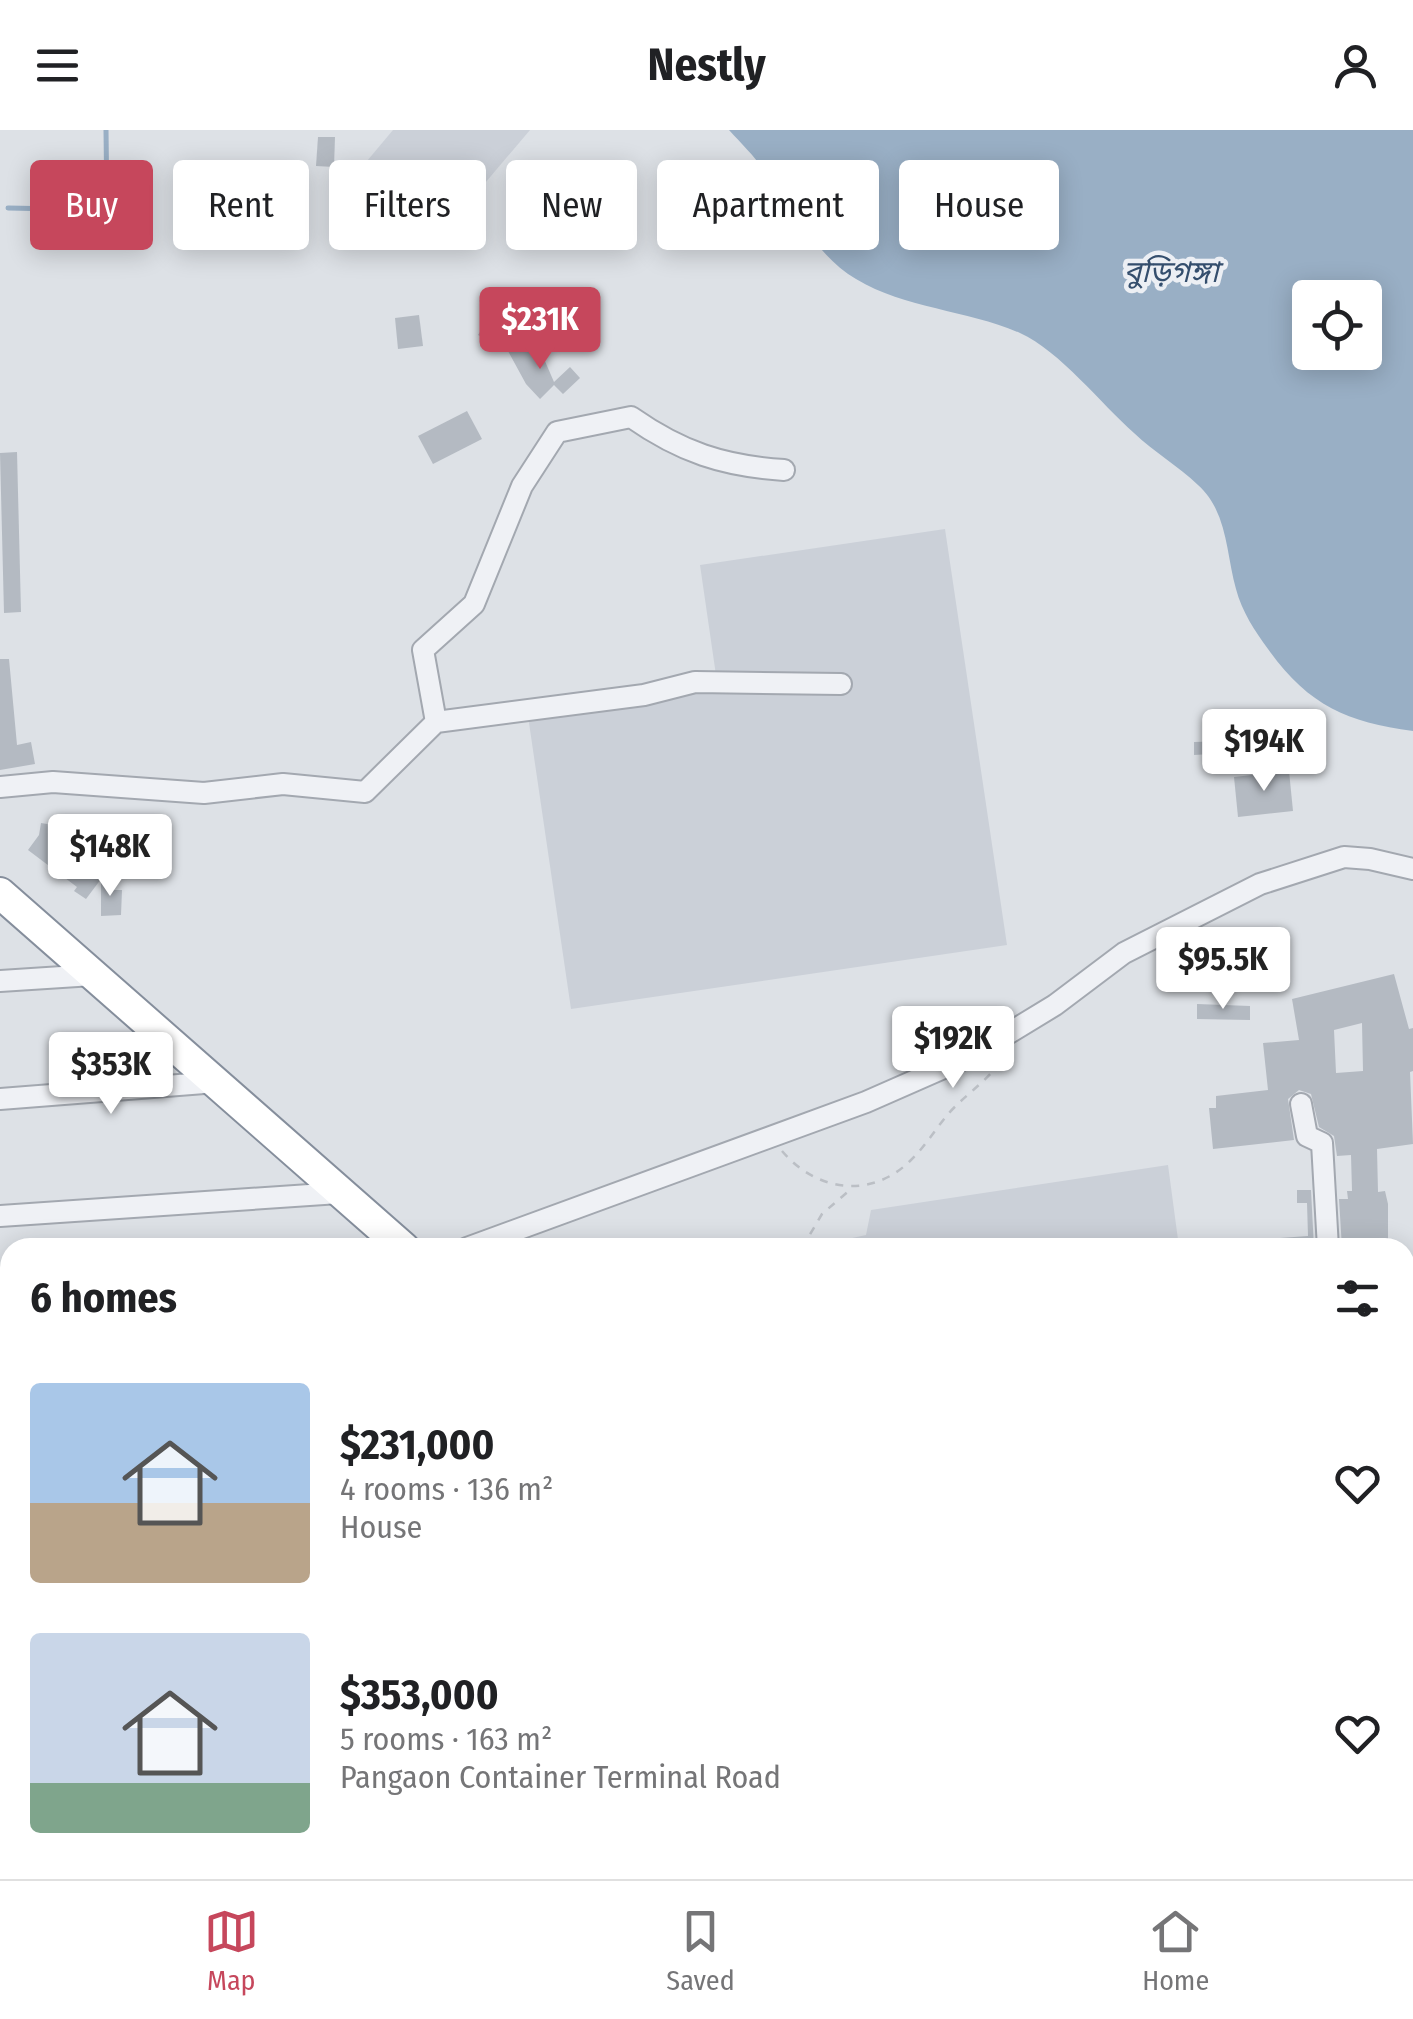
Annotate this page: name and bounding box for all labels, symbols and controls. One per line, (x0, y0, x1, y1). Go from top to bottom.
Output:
icon: menu (30, 38, 85, 93)
text: Nestly (647, 38, 766, 92)
icon: person (1328, 38, 1383, 93)
chip: Buy (30, 160, 153, 250)
chip: Rent (173, 160, 309, 250)
chip: Filters (329, 160, 486, 250)
chip: New (506, 160, 637, 250)
chip: Apartment (657, 160, 879, 250)
chip: House (899, 160, 1059, 250)
water label: বুড়িগঙ্গা (1123, 254, 1224, 290)
map controls (1292, 280, 1382, 370)
button: locate (1292, 280, 1382, 370)
pin: $231K (470, 287, 610, 372)
text: $231K (501, 300, 579, 338)
pin: $194K (1194, 709, 1334, 794)
text: $194K (1224, 722, 1304, 760)
pin: $148K (40, 814, 180, 899)
text: $148K (70, 827, 150, 865)
pin: $95.5K (1142, 927, 1304, 1012)
text: $95.5K (1178, 940, 1268, 978)
pin: $192K (883, 1006, 1023, 1091)
text: $192K (914, 1019, 992, 1057)
pin: $353K (41, 1032, 181, 1117)
text: $353K (71, 1045, 151, 1083)
icon: filters (1330, 1271, 1385, 1326)
text: 6 homes (30, 1273, 177, 1323)
text: $231,000 (340, 1420, 494, 1470)
icon: home (110, 1423, 230, 1543)
icon: heart (1330, 1456, 1385, 1511)
text: 4 rooms · 136 m² (340, 1470, 553, 1508)
text: House (340, 1508, 422, 1546)
text: $353,000 (340, 1670, 499, 1720)
icon: home (110, 1673, 230, 1793)
icon: heart (1330, 1706, 1385, 1761)
text: 5 rooms · 163 m² (340, 1720, 552, 1758)
text: Pangaon Container Terminal Road (340, 1758, 781, 1796)
tab: Map (204, 1904, 259, 1997)
tab: Saved (666, 1904, 735, 1997)
tab: Home (1142, 1904, 1209, 1997)

